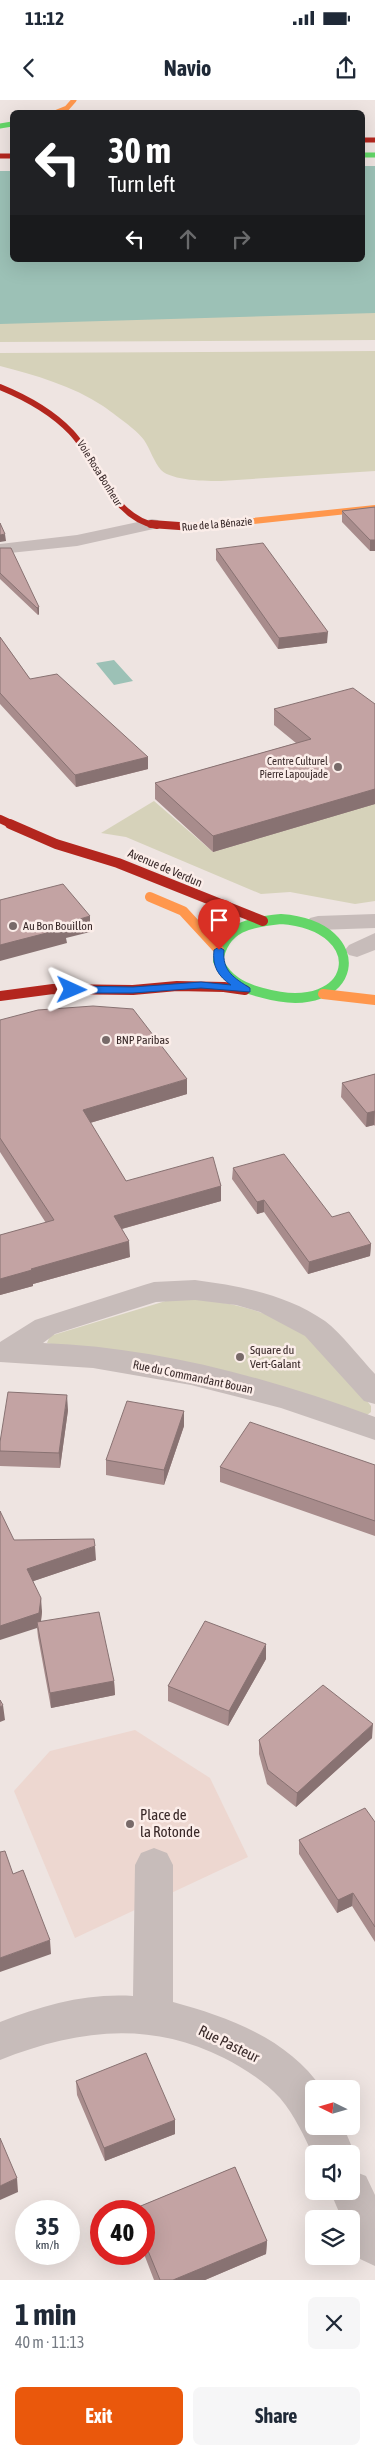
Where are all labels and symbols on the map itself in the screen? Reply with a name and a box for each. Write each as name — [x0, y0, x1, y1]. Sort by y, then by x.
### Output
street label: Voie Rosa Bonheur — [75, 438, 125, 509]
street label: Rue de la Bénazie — [181, 515, 253, 533]
place label: Centre Culturel Pierre Lapoujade — [259, 755, 328, 780]
marker: Centre Culturel Pierre Lapoujade — [332, 761, 344, 773]
street label: Avenue de Verdun — [126, 846, 204, 890]
pin — [198, 899, 240, 950]
place label: Au Bon Bouillon — [23, 919, 93, 933]
marker: Au Bon Bouillon — [7, 920, 19, 932]
position arrow — [45, 963, 97, 1015]
place label: BNP Paribas — [116, 1033, 169, 1047]
marker: BNP Paribas — [100, 1034, 112, 1046]
place label: Square du Vert-Galant — [250, 1343, 301, 1371]
marker: Square du Vert-Galant — [234, 1351, 246, 1363]
street label: Rue du Commandant Bouan — [132, 1357, 254, 1397]
place label: Place de la Rotonde — [140, 1806, 200, 1840]
marker: Place de la Rotonde — [124, 1818, 136, 1830]
street label: Rue Pasteur — [196, 2022, 263, 2066]
north arrow — [305, 2080, 360, 2135]
speed limit sign: 40 — [90, 2200, 155, 2265]

